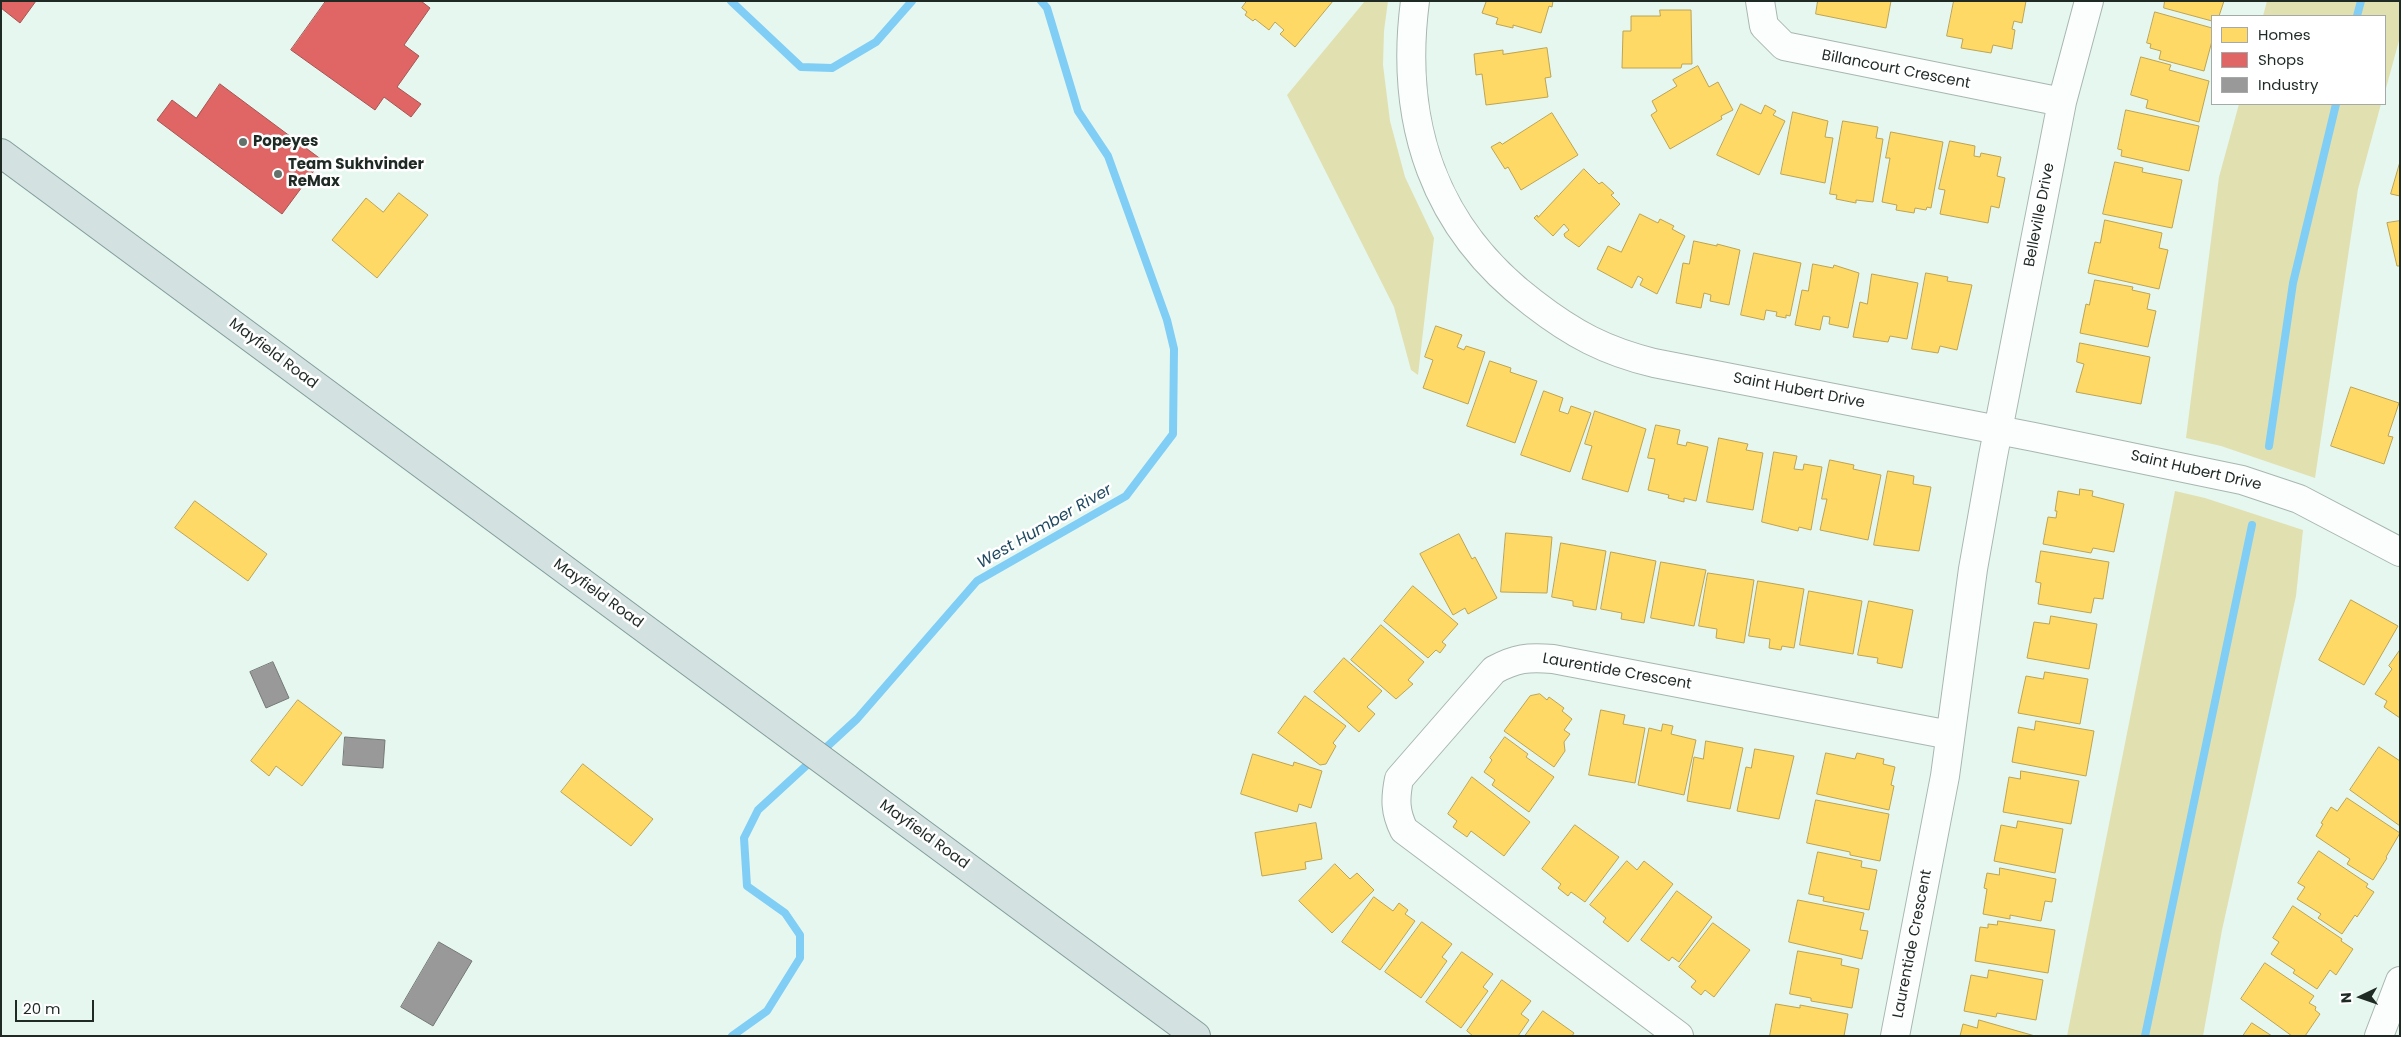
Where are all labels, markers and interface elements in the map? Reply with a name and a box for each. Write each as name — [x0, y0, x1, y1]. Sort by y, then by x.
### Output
legend — [2211, 15, 2386, 105]
text: Homes — [2258, 24, 2311, 45]
street label: Billancourt Crescent — [1820, 47, 1972, 93]
text: Shops — [2258, 49, 2304, 70]
text: Industry — [2258, 74, 2318, 95]
place label: Popeyes — [253, 133, 318, 151]
marker: Popeyes — [237, 136, 249, 148]
place label: Team Sukhvinder ReMax — [288, 156, 424, 191]
street label: Belleville Drive — [2021, 161, 2059, 269]
marker: Team Sukhvinder ReMax — [272, 168, 284, 180]
street label: Mayfield Road — [225, 315, 321, 393]
street label: Saint Hubert Drive — [1732, 369, 1866, 413]
street label: Saint Hubert Drive — [2129, 447, 2263, 495]
water label: West Humber River — [974, 481, 1116, 573]
street label: Mayfield Road — [550, 555, 646, 633]
street label: Laurentide Crescent — [1541, 650, 1693, 694]
street label: Mayfield Road — [876, 796, 972, 874]
street label: Laurentide Crescent — [1890, 868, 1936, 1020]
north arrow — [2336, 972, 2386, 1022]
scale bar — [18, 990, 96, 1022]
text: N — [2336, 992, 2356, 1004]
text: 20 m — [23, 998, 61, 1019]

